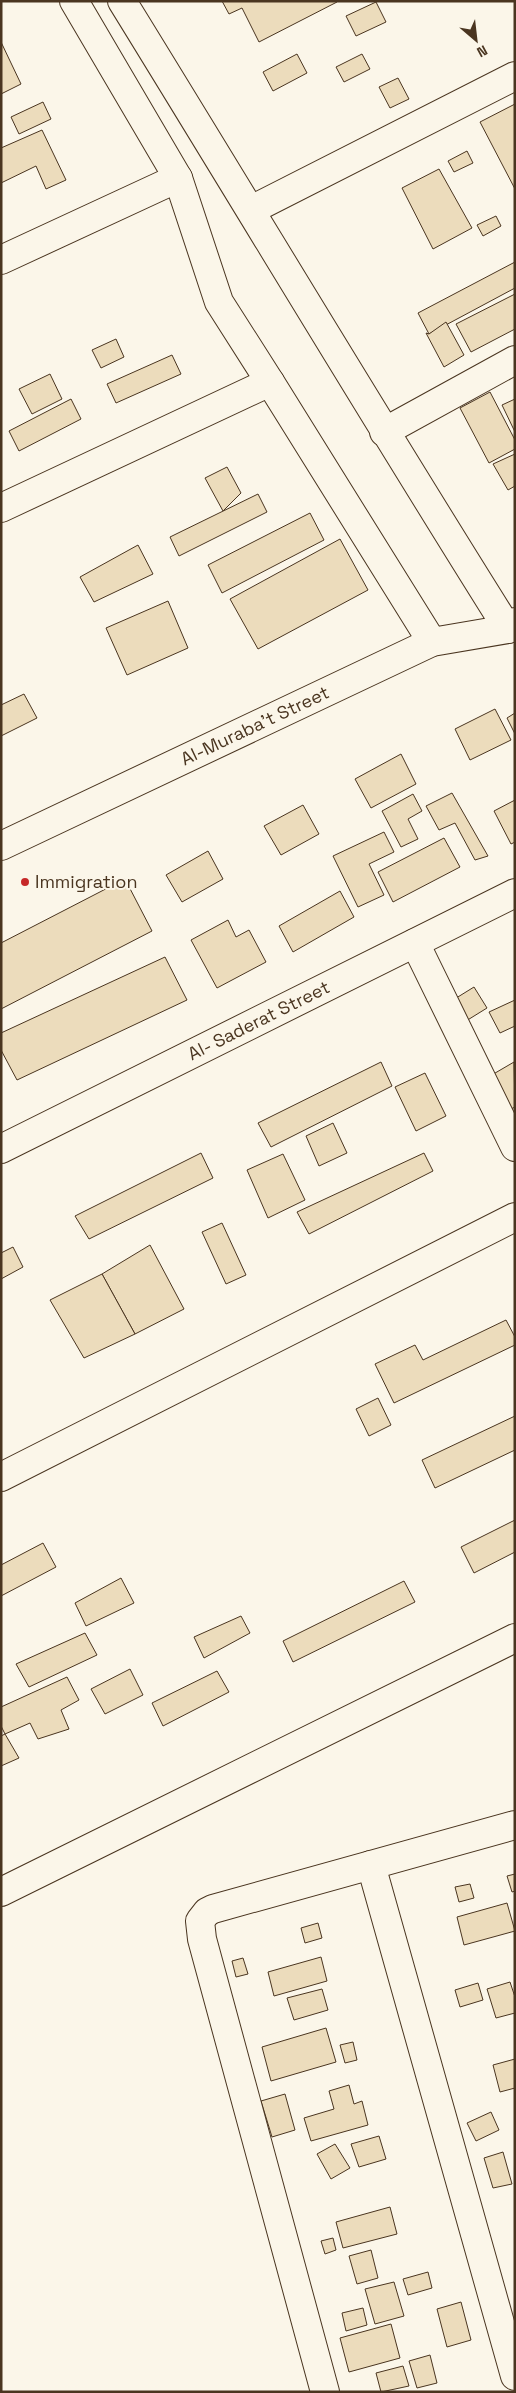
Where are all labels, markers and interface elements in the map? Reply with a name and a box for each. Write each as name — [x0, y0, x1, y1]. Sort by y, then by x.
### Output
north arrow — [451, 15, 501, 65]
text: N — [474, 41, 490, 62]
street label: Al-Muraba't Street — [177, 680, 333, 770]
place label: Immigration — [35, 870, 137, 893]
marker: Immigration — [19, 876, 31, 888]
street label: Al- Saderat Street — [184, 975, 333, 1065]

